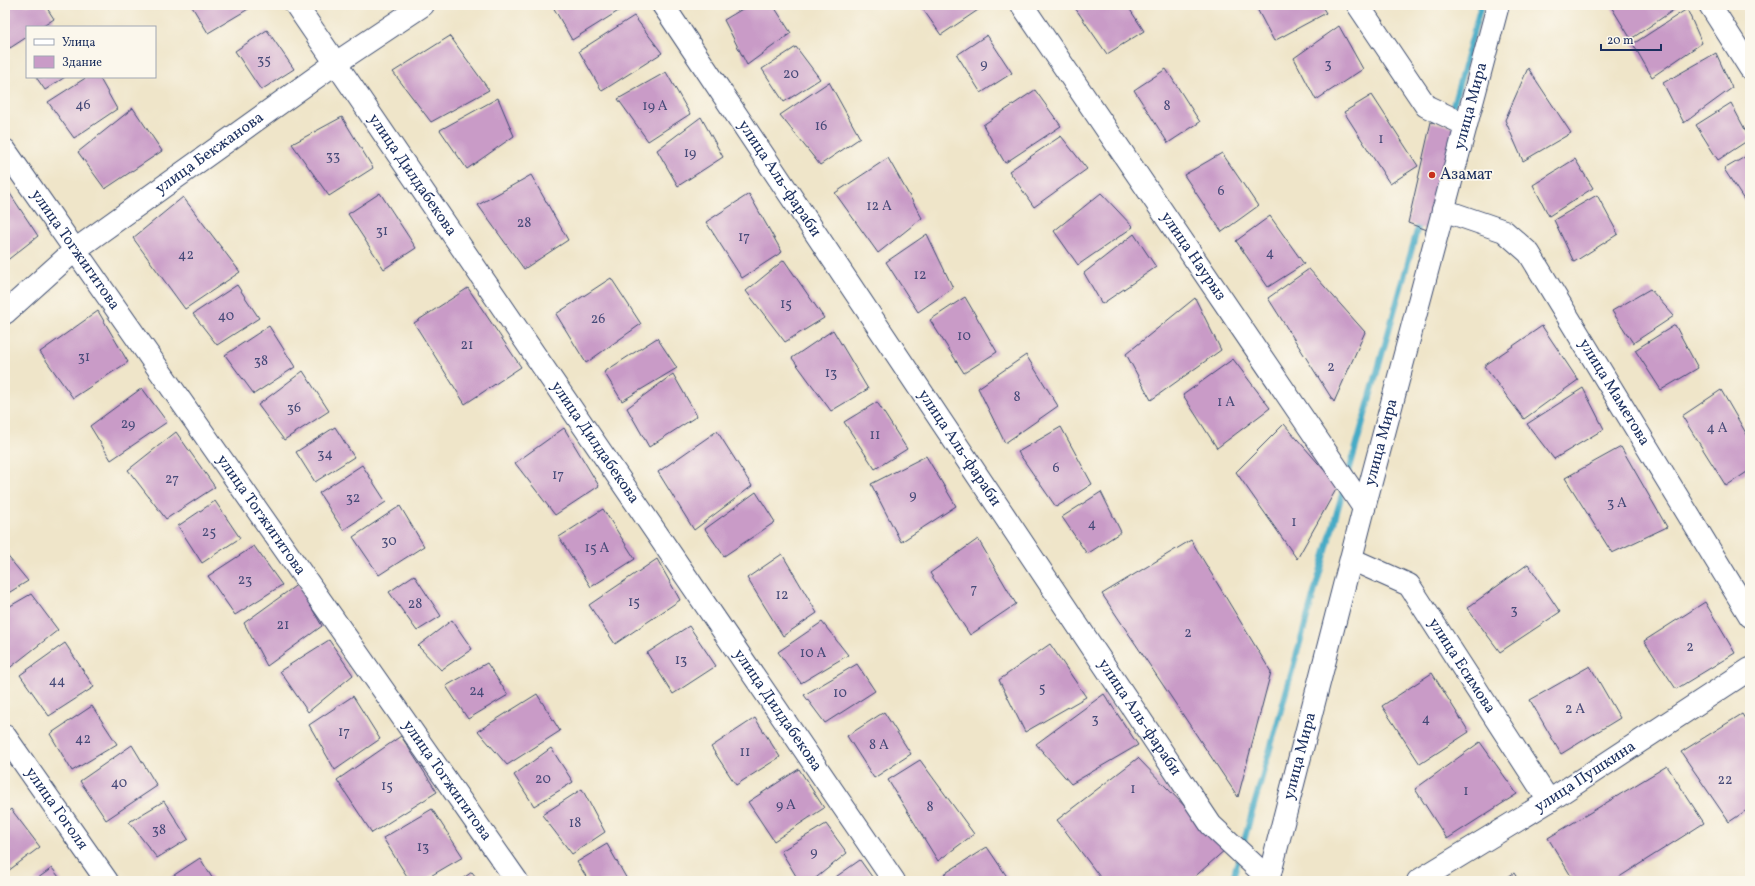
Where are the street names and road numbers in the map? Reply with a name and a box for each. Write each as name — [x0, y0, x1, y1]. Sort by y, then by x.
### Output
street label: улица Мира — [1449, 60, 1493, 152]
street label: улица Бекжанова — [151, 107, 269, 200]
street label: улица Дилдабекова — [362, 110, 462, 241]
street label: улица Аль-фараби — [732, 116, 826, 242]
street label: улица Тогжигитова — [25, 185, 125, 315]
street label: улица Наурыз — [1155, 208, 1231, 305]
street label: улица Маметова — [1573, 335, 1655, 450]
street label: улица Дилдабекова — [545, 377, 644, 508]
street label: улица Аль-фараби — [912, 385, 1006, 511]
street label: улица Мира — [1359, 396, 1404, 489]
street label: улица Тогжигитова — [211, 450, 311, 580]
street label: улица Есимова — [1422, 614, 1501, 718]
street label: улица Дилдабекова — [728, 645, 827, 776]
street label: улица Аль-фараби — [1092, 655, 1186, 781]
street label: улица Мира — [1278, 710, 1322, 802]
street label: улица Тогжигитова — [397, 716, 497, 846]
street label: улица Пушкина — [1530, 736, 1640, 818]
street label: улица Гоголя — [19, 763, 93, 855]

